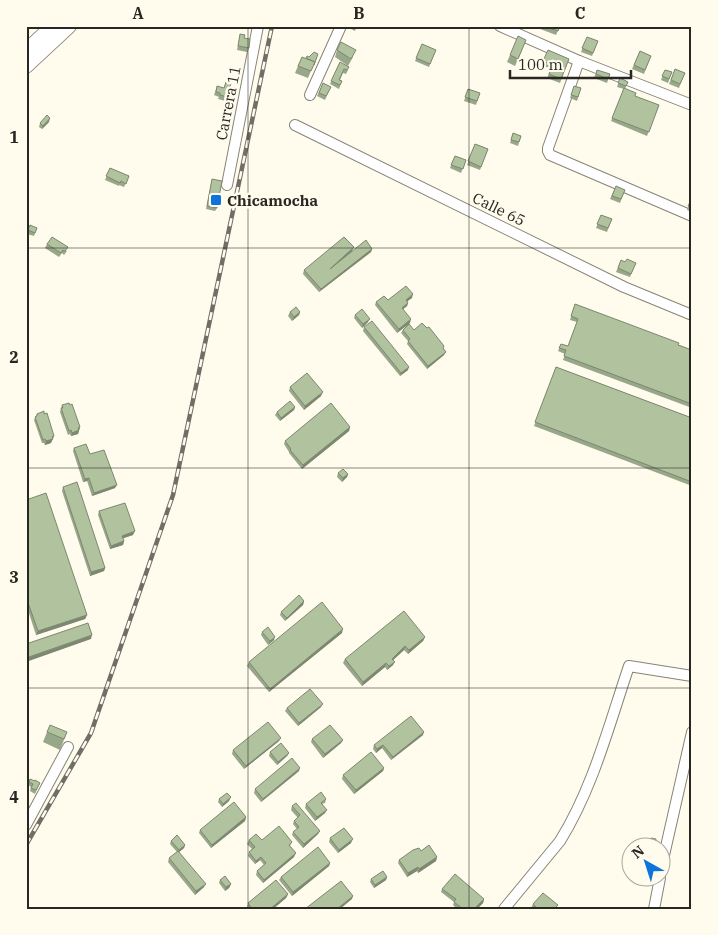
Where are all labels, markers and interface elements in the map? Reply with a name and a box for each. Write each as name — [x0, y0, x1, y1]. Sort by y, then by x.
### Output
text: A — [132, 3, 144, 23]
text: B — [353, 3, 365, 23]
text: C — [575, 3, 585, 23]
scale bar — [510, 48, 632, 80]
text: 100 m — [518, 55, 563, 74]
street label: Carrera 11 — [211, 64, 245, 142]
text: 1 — [9, 127, 19, 147]
street label: Calle 65 — [470, 188, 528, 230]
place label: Chicamocha — [227, 191, 319, 210]
marker: Chicamocha — [209, 193, 223, 207]
text: 2 — [9, 347, 19, 367]
text: 3 — [9, 567, 19, 587]
text: 4 — [9, 787, 19, 807]
north arrow — [620, 838, 670, 888]
text: N — [628, 841, 648, 862]

